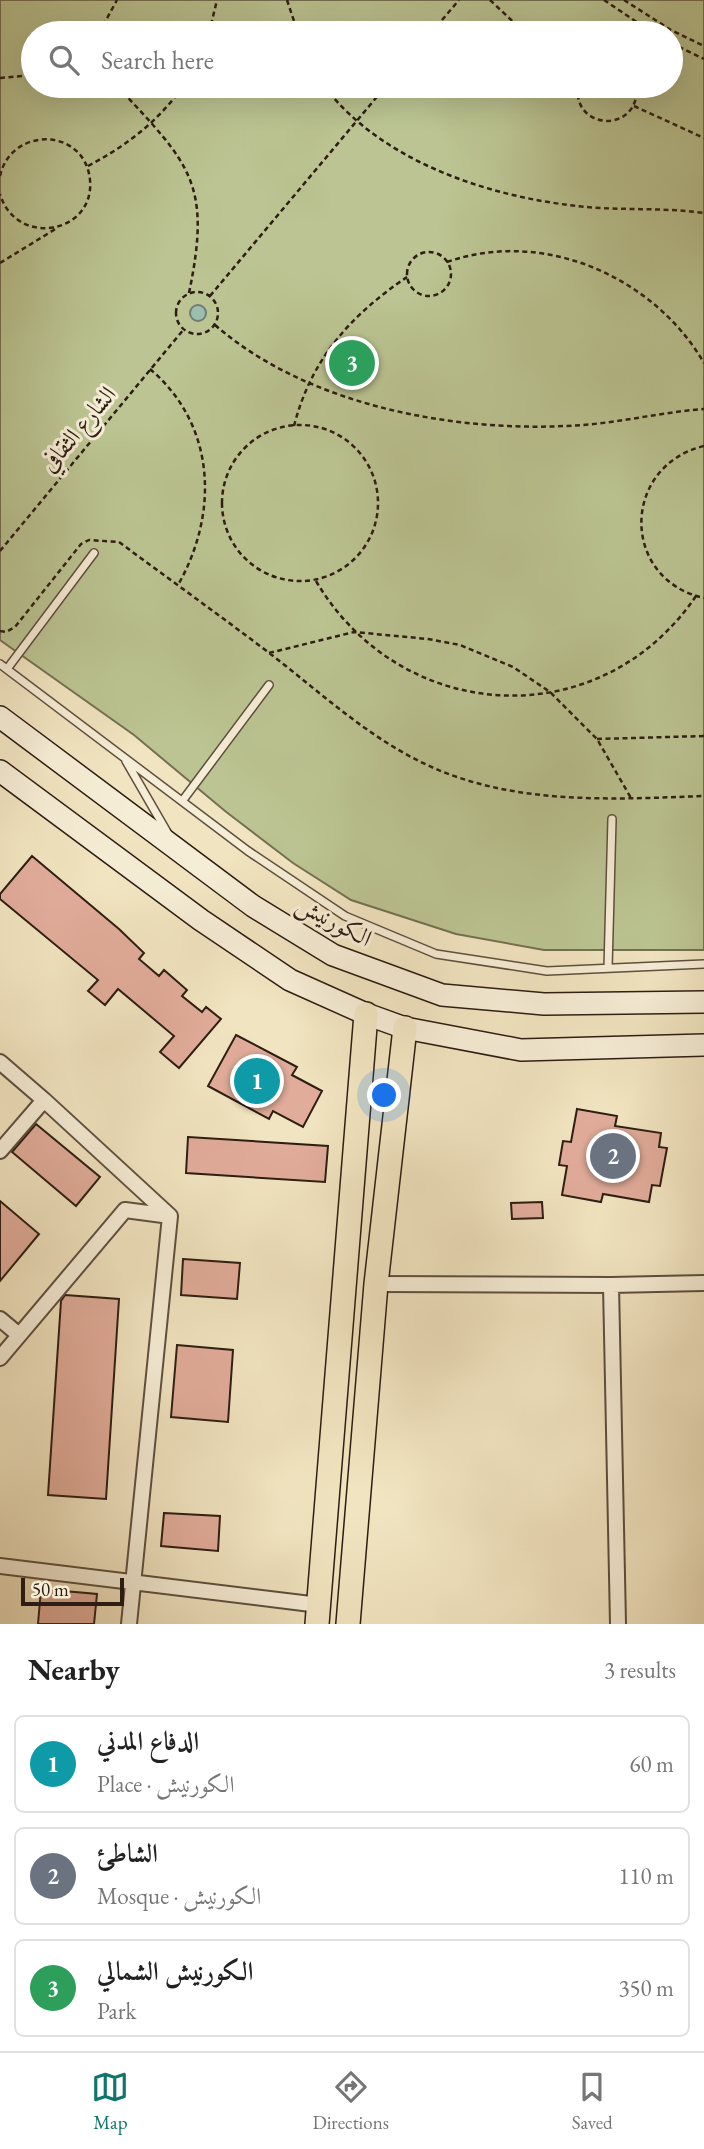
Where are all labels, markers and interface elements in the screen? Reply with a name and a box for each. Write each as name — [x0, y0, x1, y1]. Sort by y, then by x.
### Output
search box — [21, 21, 683, 98]
icon: search — [45, 41, 83, 79]
text: Search here — [101, 43, 214, 77]
pin: 3 — [329, 337, 375, 389]
street label: الشارع الثقافي — [33, 379, 126, 481]
street label: الكورنيش — [290, 888, 378, 954]
pin: 1 — [234, 1055, 280, 1107]
your location — [367, 1078, 401, 1112]
pin: 2 — [590, 1130, 636, 1182]
scale bar — [21, 1575, 124, 1607]
text: 50 m — [32, 1577, 69, 1602]
text: Nearby — [28, 1650, 120, 1689]
text: 3 results — [604, 1655, 676, 1685]
text: الدفاع المدني — [97, 1724, 199, 1758]
text: 1 — [47, 1749, 59, 1779]
text: 60 m — [629, 1749, 674, 1779]
text: Place · الكورنيش — [97, 1769, 234, 1799]
text: الشاطئ — [97, 1836, 158, 1870]
text: 2 — [47, 1861, 59, 1891]
text: 110 m — [618, 1861, 674, 1891]
text: Mosque · الكورنيش — [97, 1881, 261, 1911]
text: الكورنيش الشمالي — [97, 1954, 253, 1988]
text: 3 — [47, 1973, 59, 2003]
text: 350 m — [618, 1973, 674, 2003]
text: Park — [97, 1996, 136, 2026]
tab: Map — [91, 2068, 129, 2135]
tab: Directions — [312, 2068, 389, 2135]
tab: Saved — [572, 2068, 613, 2135]

